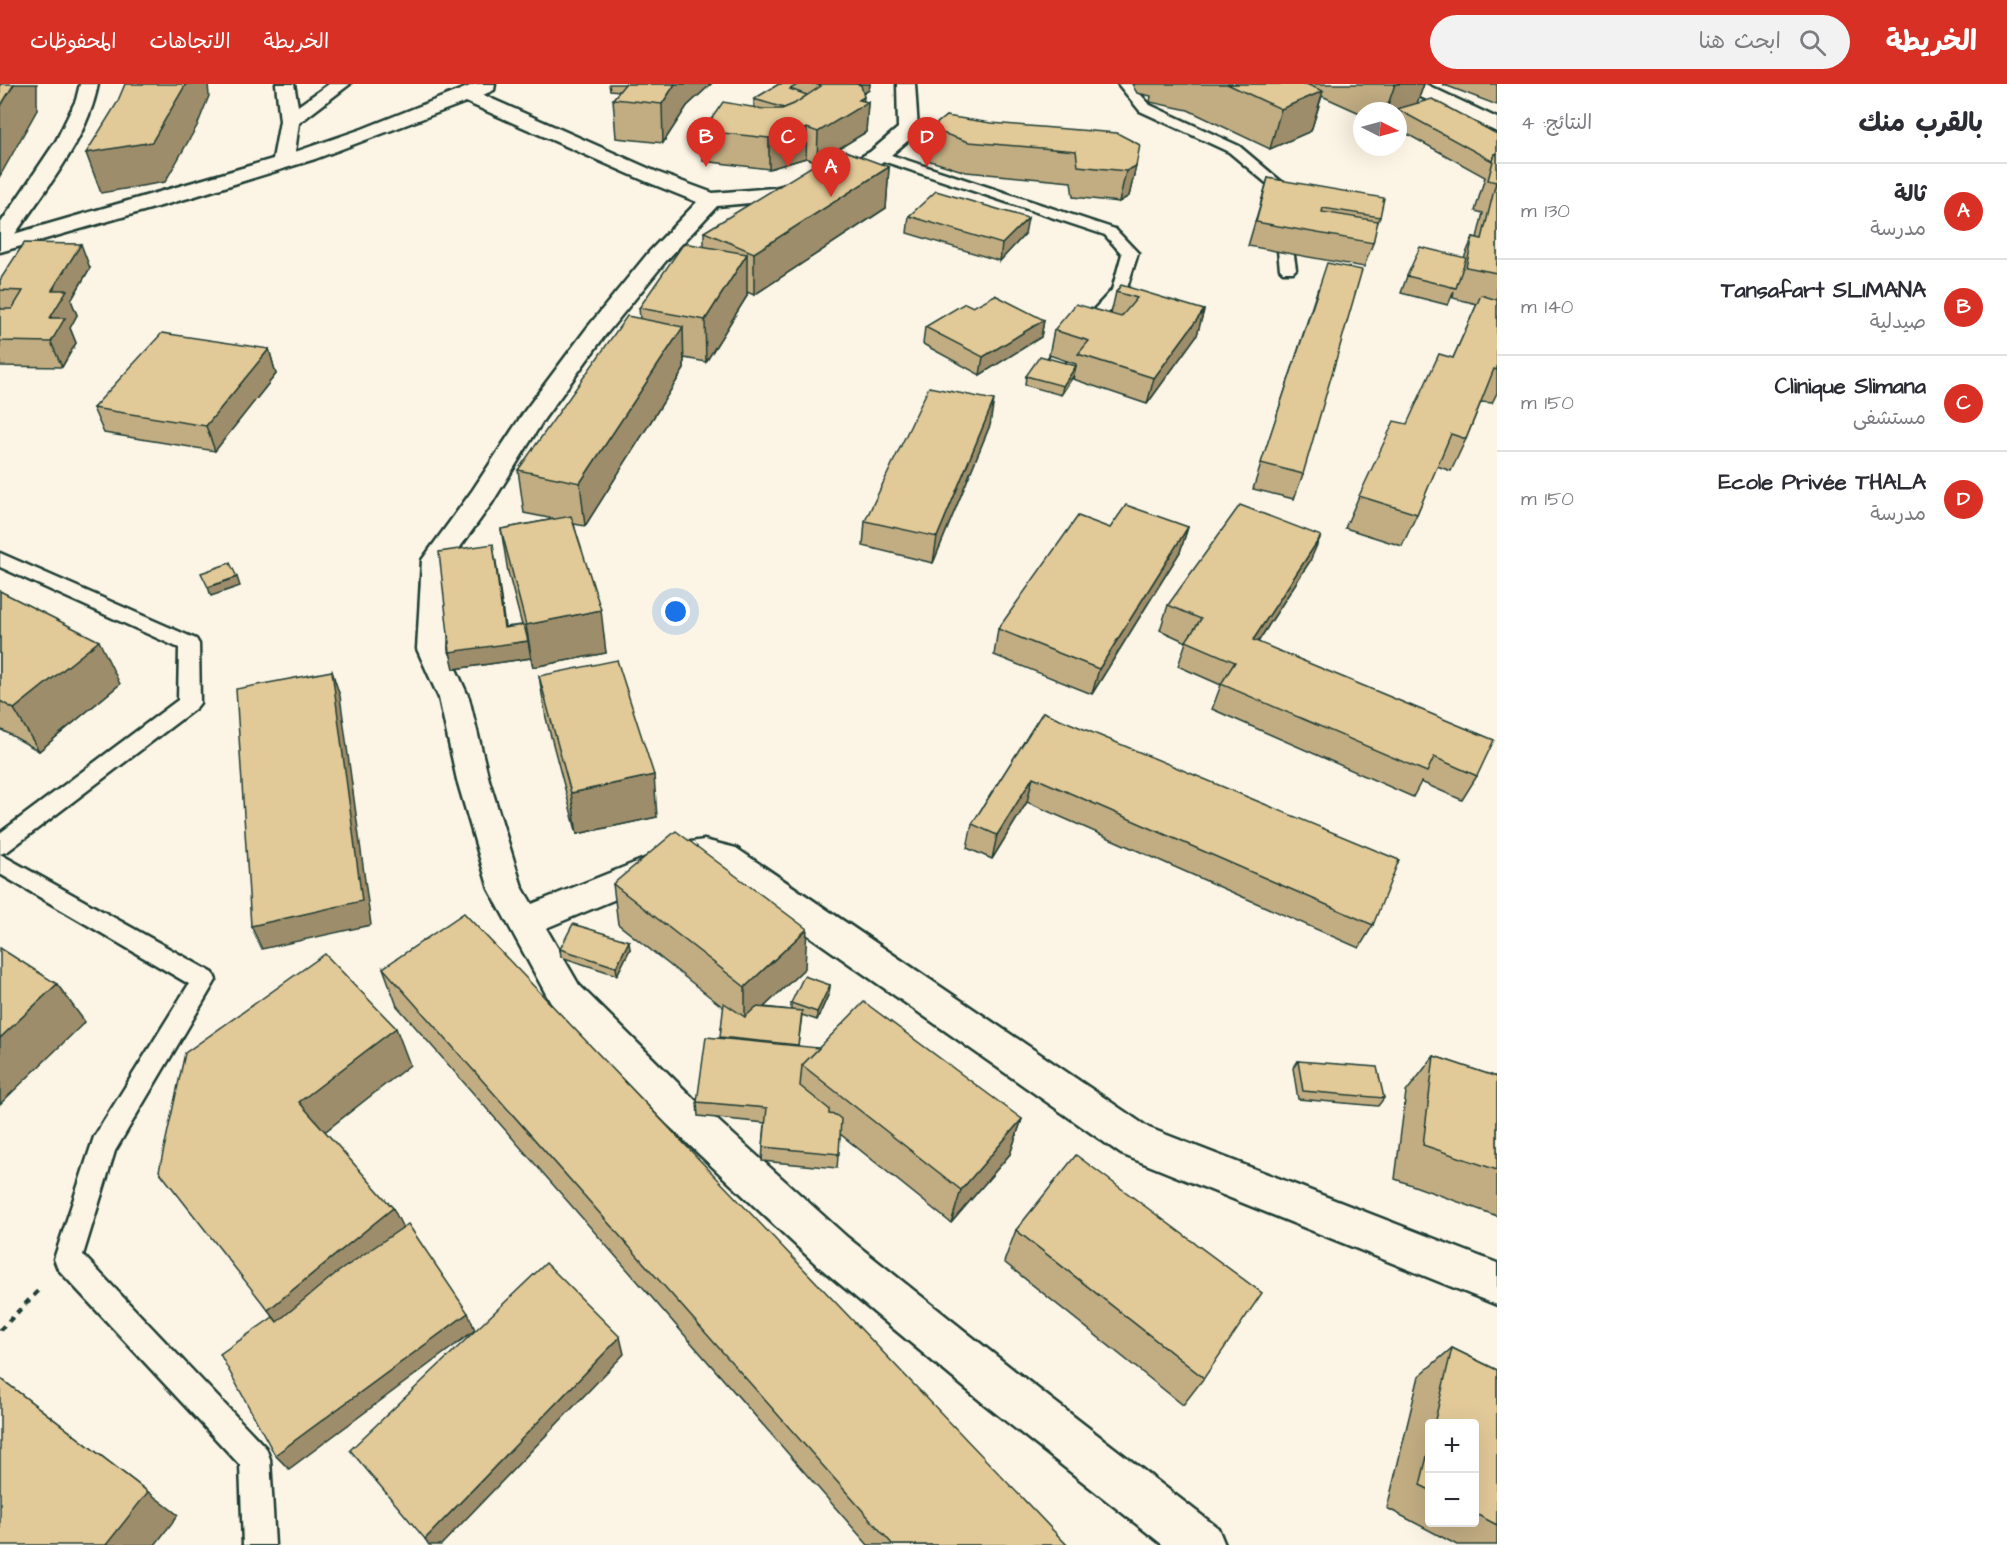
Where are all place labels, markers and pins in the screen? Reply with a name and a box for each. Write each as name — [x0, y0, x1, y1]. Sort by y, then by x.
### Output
pin: B — [686, 118, 726, 167]
pin: C — [768, 118, 808, 167]
pin: D — [908, 118, 946, 167]
pin: A — [812, 147, 850, 197]

